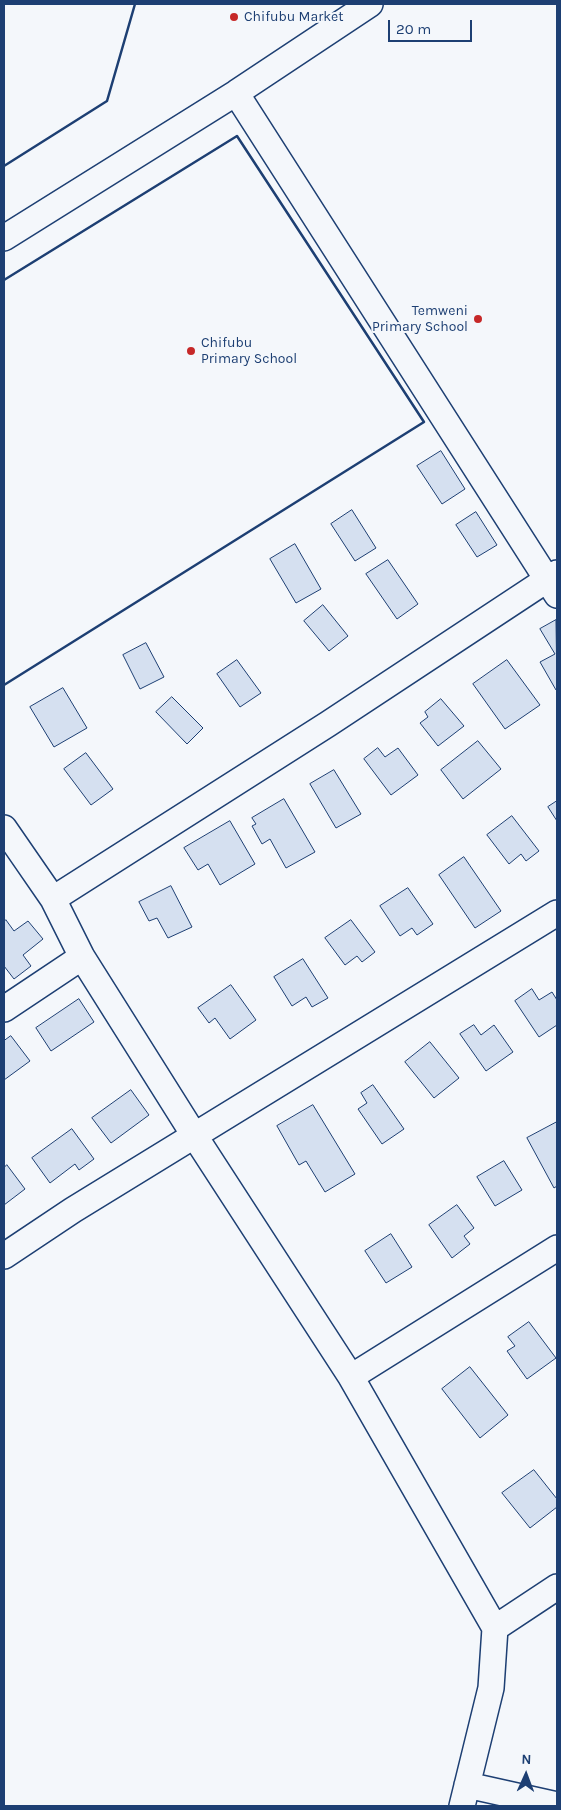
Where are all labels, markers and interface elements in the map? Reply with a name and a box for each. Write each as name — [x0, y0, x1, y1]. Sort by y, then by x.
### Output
place label: Chifubu Market — [244, 9, 344, 25]
scale bar — [391, 10, 475, 42]
marker: Chifubu Market — [228, 11, 240, 23]
text: 20 m — [396, 20, 431, 38]
place label: Temweni Primary School — [372, 303, 468, 336]
marker: Temweni Primary School — [472, 313, 484, 325]
place label: Chifubu Primary School — [201, 335, 297, 368]
marker: Chifubu Primary School — [185, 345, 197, 357]
north arrow — [501, 1750, 551, 1800]
text: N — [521, 1751, 532, 1768]

